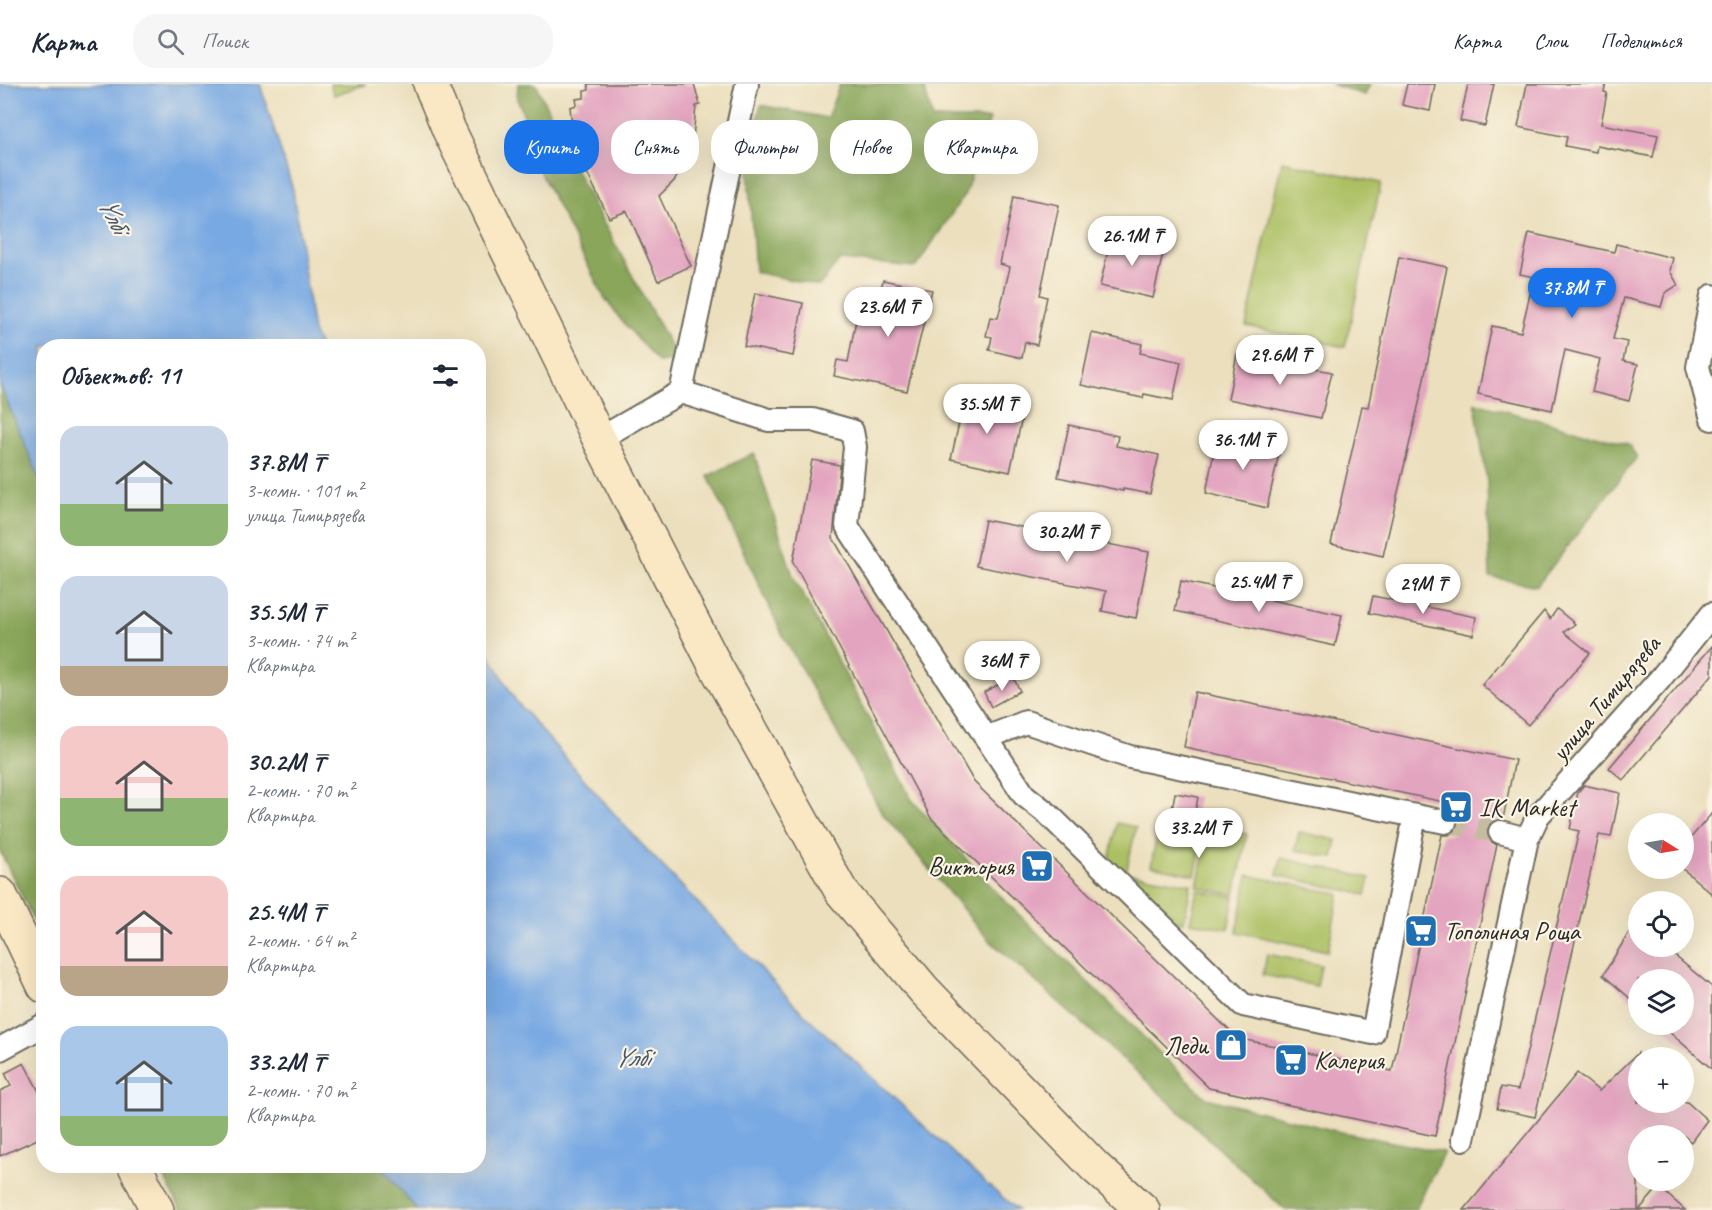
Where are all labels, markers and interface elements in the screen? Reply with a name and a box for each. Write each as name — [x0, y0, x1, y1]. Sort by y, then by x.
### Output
search box — [133, 14, 553, 68]
text: Карта — [30, 24, 97, 59]
icon: search — [154, 25, 187, 58]
text: Поиск — [202, 27, 248, 55]
text: Карта — [1453, 28, 1501, 54]
text: Слои — [1534, 28, 1568, 54]
text: Поделиться — [1601, 28, 1682, 54]
chip: Купить — [504, 120, 599, 174]
chip: Снять — [611, 120, 699, 174]
chip: Фильтры — [711, 120, 818, 174]
chip: Новое — [830, 120, 912, 174]
chip: Квартира — [924, 120, 1038, 174]
water label: Үлбі — [91, 191, 140, 245]
pin: 26.1M ₸ — [1077, 216, 1187, 267]
text: 26.1M ₸ — [1102, 223, 1162, 248]
pin: 37.8M ₸ — [1517, 268, 1627, 319]
text: 37.8M ₸ — [1542, 275, 1602, 300]
pin: 23.6M ₸ — [833, 287, 943, 338]
text: 23.6M ₸ — [858, 294, 918, 319]
pin: 29.6M ₸ — [1225, 335, 1335, 386]
text: 29.6M ₸ — [1250, 342, 1310, 367]
text: Объектов: 11 — [60, 359, 180, 392]
icon: filters — [429, 359, 462, 392]
pin: 35.5M ₸ — [932, 384, 1042, 435]
text: 35.5M ₸ — [957, 391, 1017, 416]
pin: 36.1M ₸ — [1188, 420, 1298, 471]
text: 36.1M ₸ — [1213, 427, 1273, 452]
text: 37.8M ₸ — [246, 445, 324, 478]
icon: home — [108, 450, 180, 522]
text: 3-комн. · 101 m² — [246, 478, 363, 503]
text: улица Тимирязева — [246, 503, 364, 528]
pin: 30.2M ₸ — [1012, 512, 1122, 563]
text: 30.2M ₸ — [1037, 519, 1097, 544]
pin: 25.4M ₸ — [1204, 562, 1314, 613]
pin: 29M ₸ — [1381, 564, 1465, 615]
text: 25.4M ₸ — [1229, 569, 1289, 594]
text: 29M ₸ — [1400, 571, 1446, 596]
text: 35.5M ₸ — [246, 595, 323, 628]
icon: home — [108, 600, 180, 672]
text: 3-комн. · 74 m² — [246, 628, 354, 653]
street label: улица Тимирязева — [1542, 628, 1668, 769]
pin: 36M ₸ — [960, 641, 1044, 692]
text: 36M ₸ — [978, 648, 1026, 673]
text: Квартира — [246, 653, 314, 678]
text: 30.2M ₸ — [246, 745, 324, 778]
icon: home — [108, 750, 180, 822]
text: 2-комн. · 70 m² — [246, 778, 354, 803]
supermarket icon: IK Market — [1438, 789, 1474, 825]
place label: IK Market — [1479, 791, 1578, 824]
text: Квартира — [246, 803, 314, 828]
pin: 33.2M ₸ — [1144, 808, 1254, 859]
north arrow — [1628, 813, 1694, 879]
map controls — [1628, 813, 1694, 1191]
text: 33.2M ₸ — [1169, 815, 1229, 840]
supermarket icon: Виктория — [1019, 848, 1055, 884]
place label: Виктория — [928, 850, 1016, 883]
button: locate — [1628, 891, 1694, 957]
text: 25.4M ₸ — [246, 895, 324, 928]
icon: home — [108, 900, 180, 972]
supermarket icon: Тополиная Роща — [1403, 913, 1439, 949]
place label: Тополиная Роща — [1444, 915, 1581, 948]
text: 2-комн. · 64 m² — [246, 928, 354, 953]
text: Квартира — [246, 953, 314, 978]
button: layers — [1628, 969, 1694, 1035]
shop icon: Леди — [1213, 1027, 1249, 1063]
place label: Леди — [1164, 1029, 1209, 1062]
water label: Үлбі — [614, 1040, 657, 1074]
supermarket icon: Калерия — [1273, 1042, 1309, 1078]
place label: Калерия — [1314, 1044, 1386, 1077]
text: 33.2M ₸ — [246, 1045, 324, 1078]
button: + — [1628, 1047, 1694, 1113]
icon: home — [108, 1050, 180, 1122]
text: 2-комн. · 70 m² — [246, 1078, 354, 1103]
text: Квартира — [246, 1103, 314, 1128]
button: − — [1628, 1125, 1694, 1191]

